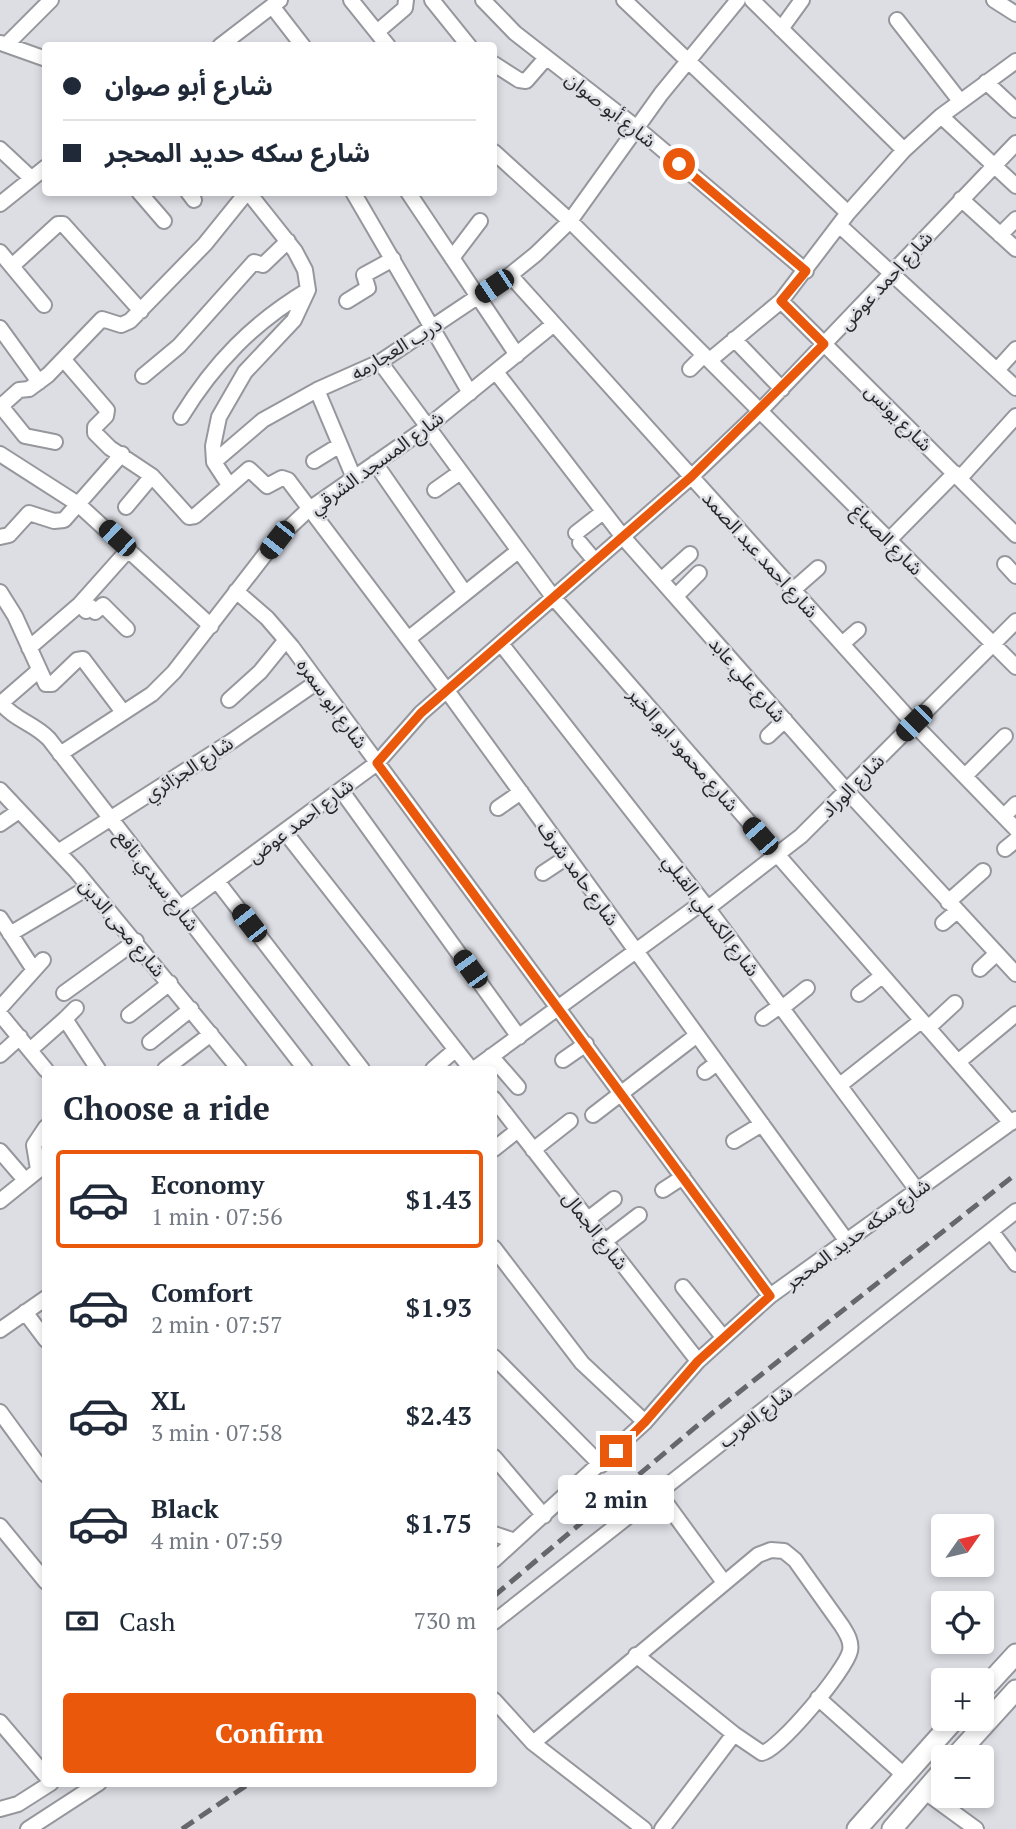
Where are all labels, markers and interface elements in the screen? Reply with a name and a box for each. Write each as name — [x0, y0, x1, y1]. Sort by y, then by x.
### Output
street label: شارع أبو صوان — [559, 66, 661, 154]
text: شارع أبو صوان — [105, 68, 273, 102]
text: شارع سكه حديد المحجر — [105, 135, 370, 169]
route start — [663, 148, 695, 180]
street label: شارع احمد عوض — [833, 225, 939, 336]
car — [471, 266, 518, 306]
street label: درب العجارمه — [346, 311, 446, 385]
street label: شارع يونس — [859, 378, 938, 457]
street label: شارع المسجد الشرقي — [304, 405, 450, 522]
street label: شارع احمد عبد الصمد — [696, 485, 825, 624]
street label: شارع الصباغ — [846, 498, 929, 581]
car — [95, 516, 140, 560]
car — [256, 517, 299, 563]
street label: شارع علي عابد — [701, 631, 792, 729]
street label: شارع ابو سمره — [290, 653, 374, 754]
street label: شارع محمود ابو الخير — [621, 681, 745, 818]
car — [892, 701, 937, 745]
street label: شارع الجزائري — [138, 730, 239, 809]
street label: شارع الوراد — [815, 748, 891, 824]
street label: شارع احمد عوض — [242, 772, 359, 870]
car — [739, 813, 782, 859]
street label: شارع حامد شرف — [531, 816, 625, 932]
street label: شارع سيدي نافع — [108, 824, 205, 938]
street label: شارع الكسلي القبلي — [655, 849, 766, 983]
street label: شارع محى الدين — [73, 872, 172, 983]
car — [228, 900, 271, 946]
car — [450, 946, 491, 992]
text: Choose a ride — [63, 1087, 270, 1129]
text: Economy — [151, 1167, 264, 1201]
icon: car — [67, 1168, 130, 1231]
street label: شارع سكه حديد المحجر — [778, 1172, 936, 1296]
text: $1.43 — [406, 1182, 472, 1216]
street label: شارع الجمال — [556, 1186, 634, 1276]
text: 1 min · 07:56 — [151, 1201, 283, 1232]
text: Comfort — [151, 1275, 253, 1309]
icon: car — [67, 1276, 130, 1339]
text: $1.93 — [406, 1290, 472, 1324]
text: 2 min · 07:57 — [151, 1309, 283, 1340]
street label: شارع العرب — [713, 1379, 798, 1454]
text: XL — [151, 1383, 185, 1417]
icon: car — [67, 1384, 130, 1447]
text: $2.43 — [406, 1398, 472, 1432]
text: 3 min · 07:58 — [151, 1417, 283, 1448]
route end — [600, 1435, 632, 1467]
callout: 2 min — [558, 1476, 674, 1524]
text: 2 min — [585, 1484, 647, 1515]
text: Black — [151, 1491, 219, 1525]
icon: car — [67, 1492, 130, 1555]
text: $1.75 — [406, 1506, 472, 1540]
north arrow — [931, 1514, 994, 1577]
map controls — [931, 1514, 994, 1808]
text: 4 min · 07:59 — [151, 1525, 283, 1556]
button: locate — [931, 1591, 994, 1654]
icon: cash — [63, 1602, 101, 1640]
text: Cash — [119, 1604, 175, 1638]
text: 730 m — [414, 1605, 476, 1636]
button: + — [931, 1668, 994, 1731]
button: Confirm — [63, 1693, 476, 1773]
button: − — [931, 1745, 994, 1808]

